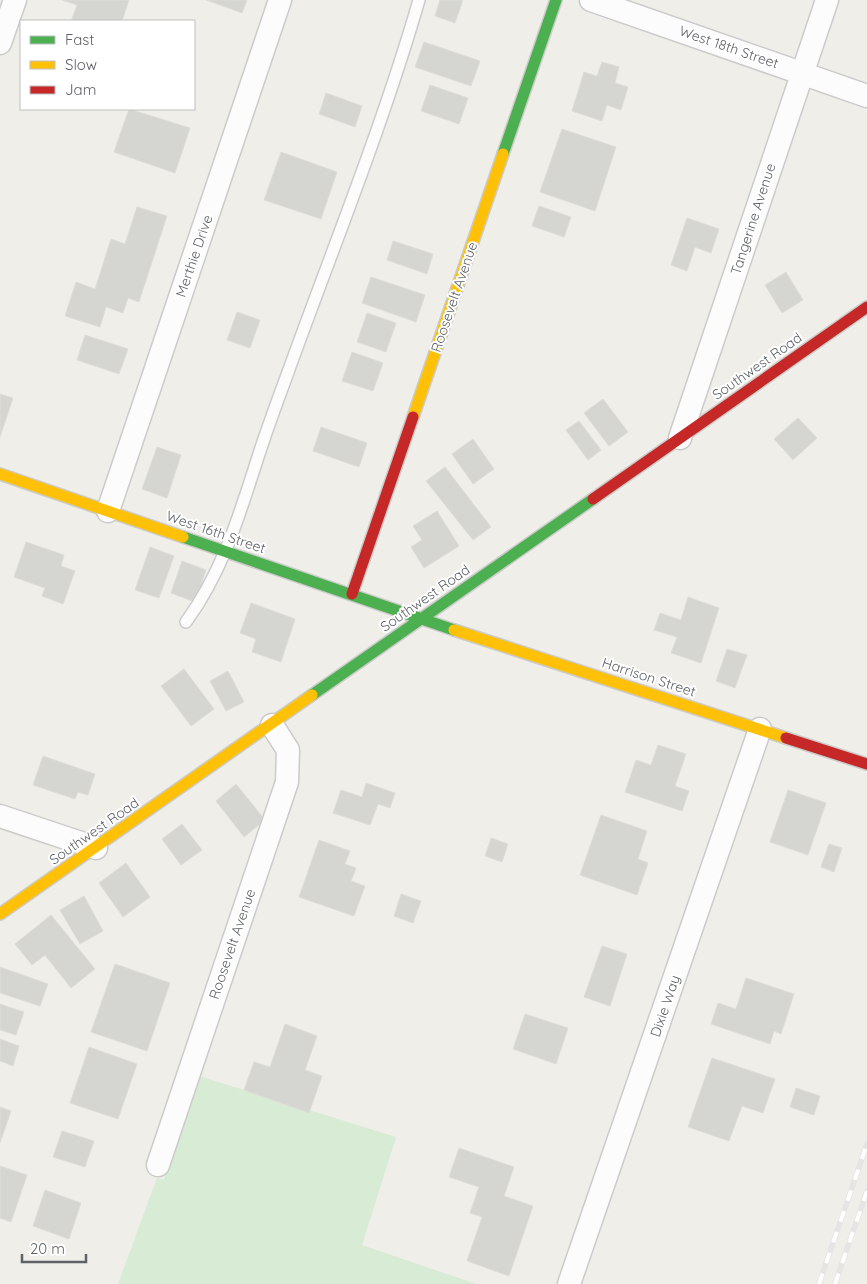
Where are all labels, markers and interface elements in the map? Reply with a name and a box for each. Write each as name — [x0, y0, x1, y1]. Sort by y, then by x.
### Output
legend — [20, 20, 195, 110]
street label: West 18th Street — [677, 22, 781, 73]
text: Fast — [65, 30, 94, 49]
text: Slow — [65, 55, 97, 74]
text: Jam — [65, 80, 96, 99]
street label: Tangerine Avenue — [727, 161, 780, 277]
street label: Merthie Drive — [171, 212, 217, 300]
street label: Roosevelt Avenue — [427, 239, 481, 355]
street label: Southwest Road — [709, 328, 805, 404]
street label: West 16th Street — [164, 507, 268, 557]
street label: Southwest Road — [377, 560, 473, 636]
street label: Harrison Street — [600, 653, 698, 701]
street label: Southwest Road — [46, 793, 142, 869]
street label: Roosevelt Avenue — [205, 886, 259, 1002]
street label: Dixie Way — [646, 973, 684, 1039]
scale bar — [22, 1232, 86, 1264]
text: 20 m — [30, 1239, 65, 1258]

